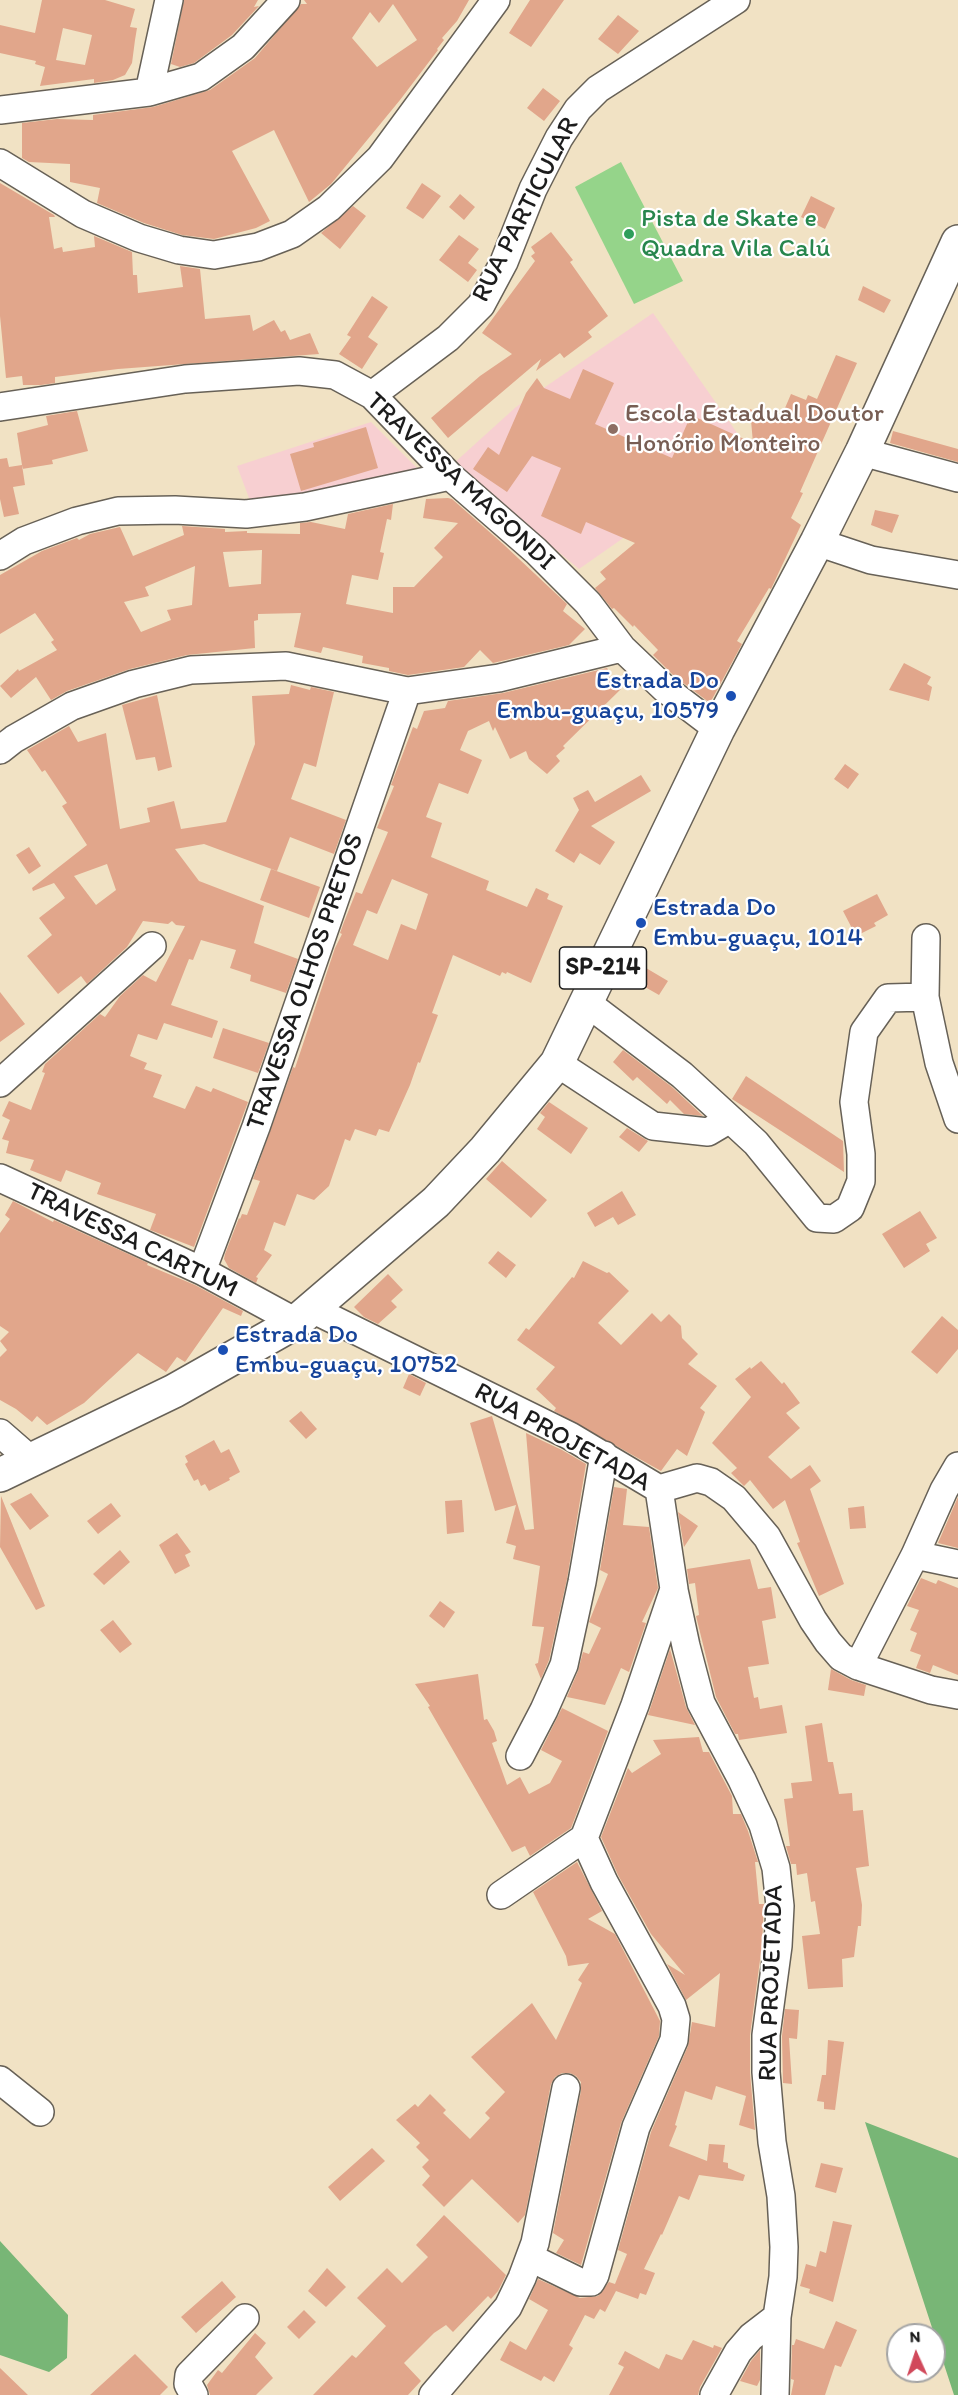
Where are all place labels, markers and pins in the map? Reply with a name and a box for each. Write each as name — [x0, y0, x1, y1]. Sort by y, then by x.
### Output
place label: Pista de Skate e Quadra Vila Calú — [641, 203, 830, 264]
marker: Pista de Skate e Quadra Vila Calú — [622, 227, 636, 241]
place label: Escola Estadual Doutor Honório Monteiro — [625, 398, 884, 460]
marker: Escola Estadual Doutor Honório Monteiro — [606, 422, 620, 436]
place label: Estrada Do Embu-guaçu, 10579 — [497, 665, 719, 726]
marker: Estrada Do Embu-guaçu, 10579 — [724, 689, 738, 703]
place label: Estrada Do Embu-guaçu, 1014 — [653, 892, 863, 954]
marker: Estrada Do Embu-guaçu, 1014 — [634, 916, 648, 930]
place label: Estrada Do Embu-guaçu, 10752 — [235, 1319, 457, 1380]
marker: Estrada Do Embu-guaçu, 10752 — [216, 1343, 230, 1357]

